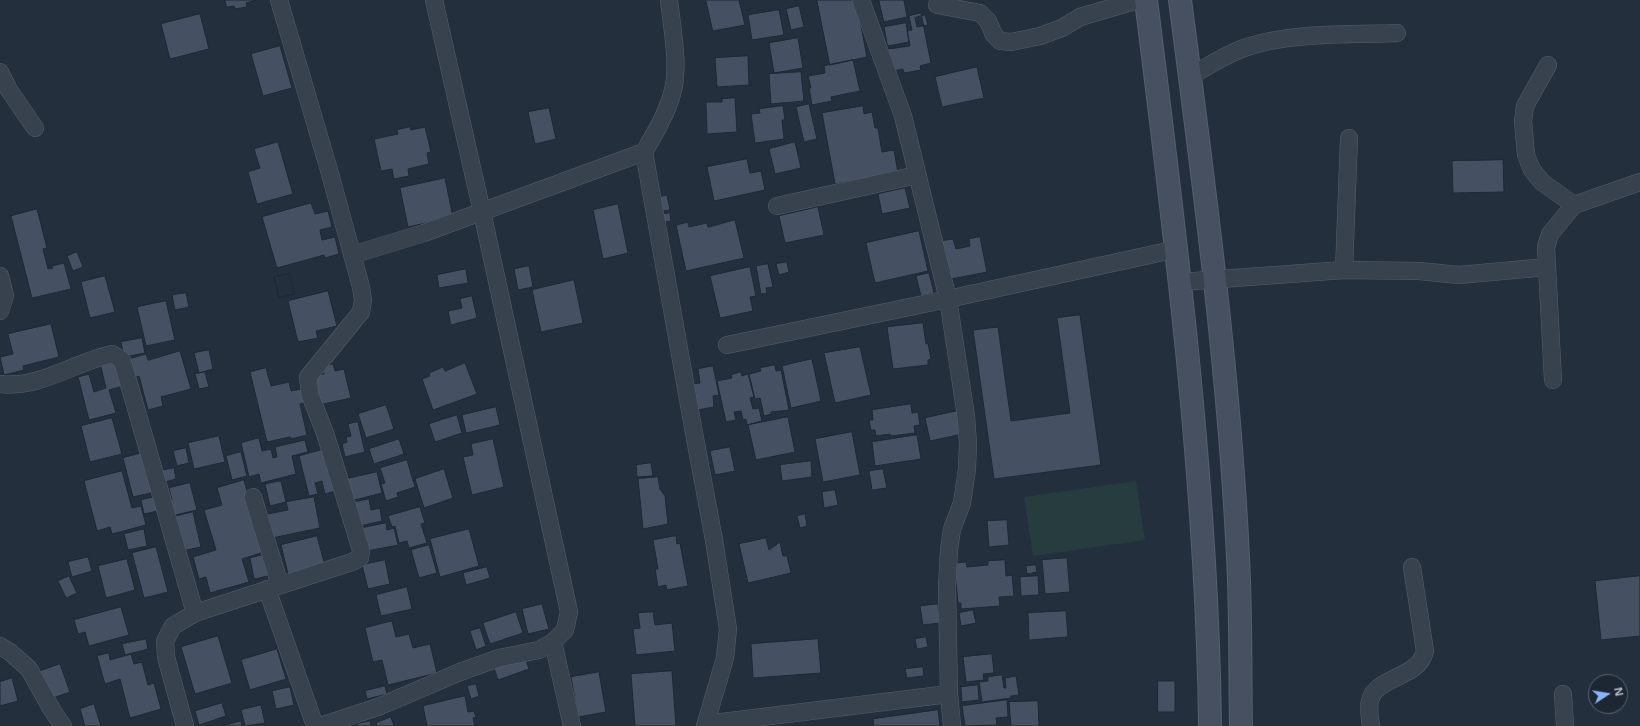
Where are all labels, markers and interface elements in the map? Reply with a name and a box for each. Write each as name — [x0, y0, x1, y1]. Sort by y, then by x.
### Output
north arrow — [1588, 674, 1628, 714]
text: N — [1611, 686, 1628, 698]

